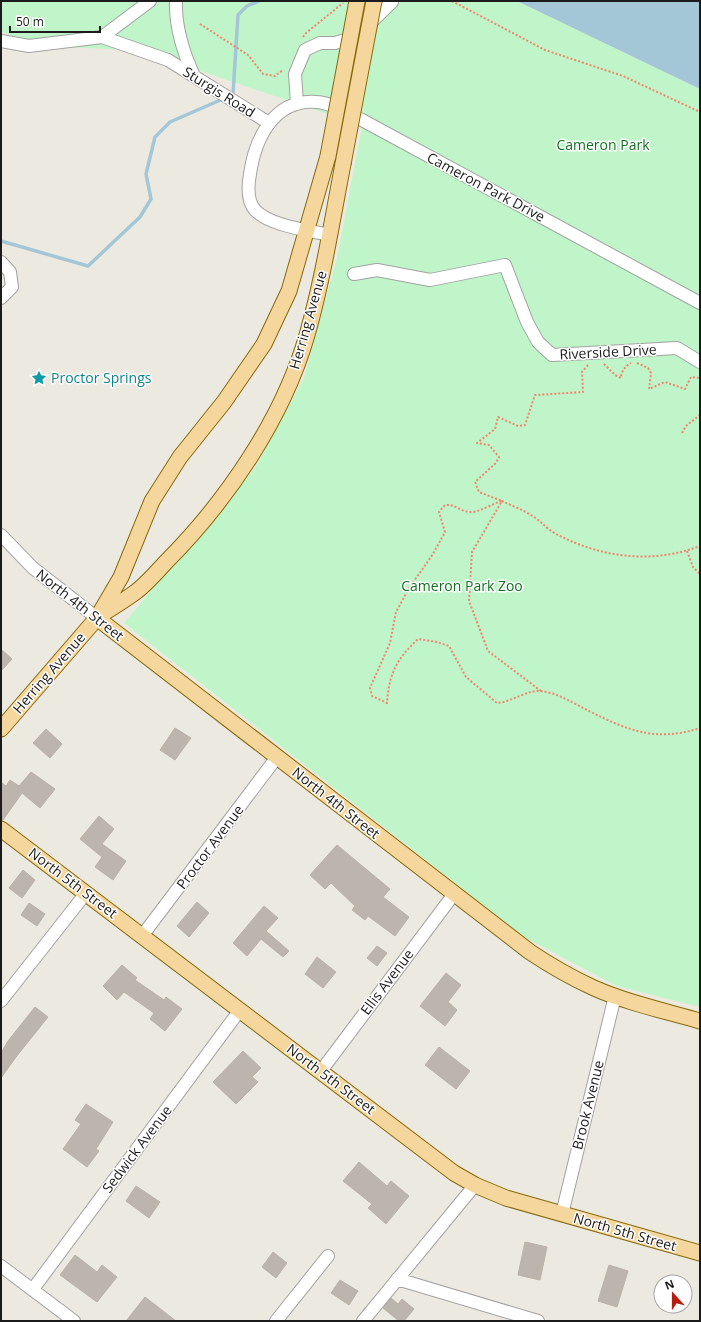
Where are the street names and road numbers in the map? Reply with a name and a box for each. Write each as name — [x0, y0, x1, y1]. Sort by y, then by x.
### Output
street label: Sturgis Road — [180, 62, 259, 121]
street label: Cameron Park Drive — [424, 147, 549, 226]
street label: Herring Avenue — [284, 268, 331, 371]
street label: Riverside Drive — [559, 339, 657, 364]
street label: North 4th Street — [33, 564, 128, 645]
street label: Herring Avenue — [8, 628, 89, 717]
street label: North 4th Street — [289, 762, 384, 843]
street label: Proctor Avenue — [172, 801, 248, 893]
street label: North 5th Street — [25, 843, 121, 922]
street label: Ellis Avenue — [356, 945, 418, 1018]
street label: North 5th Street — [283, 1039, 379, 1118]
street label: Brook Avenue — [567, 1058, 608, 1151]
street label: Sedwick Avenue — [97, 1101, 176, 1196]
street label: North 5th Street — [571, 1208, 679, 1255]

